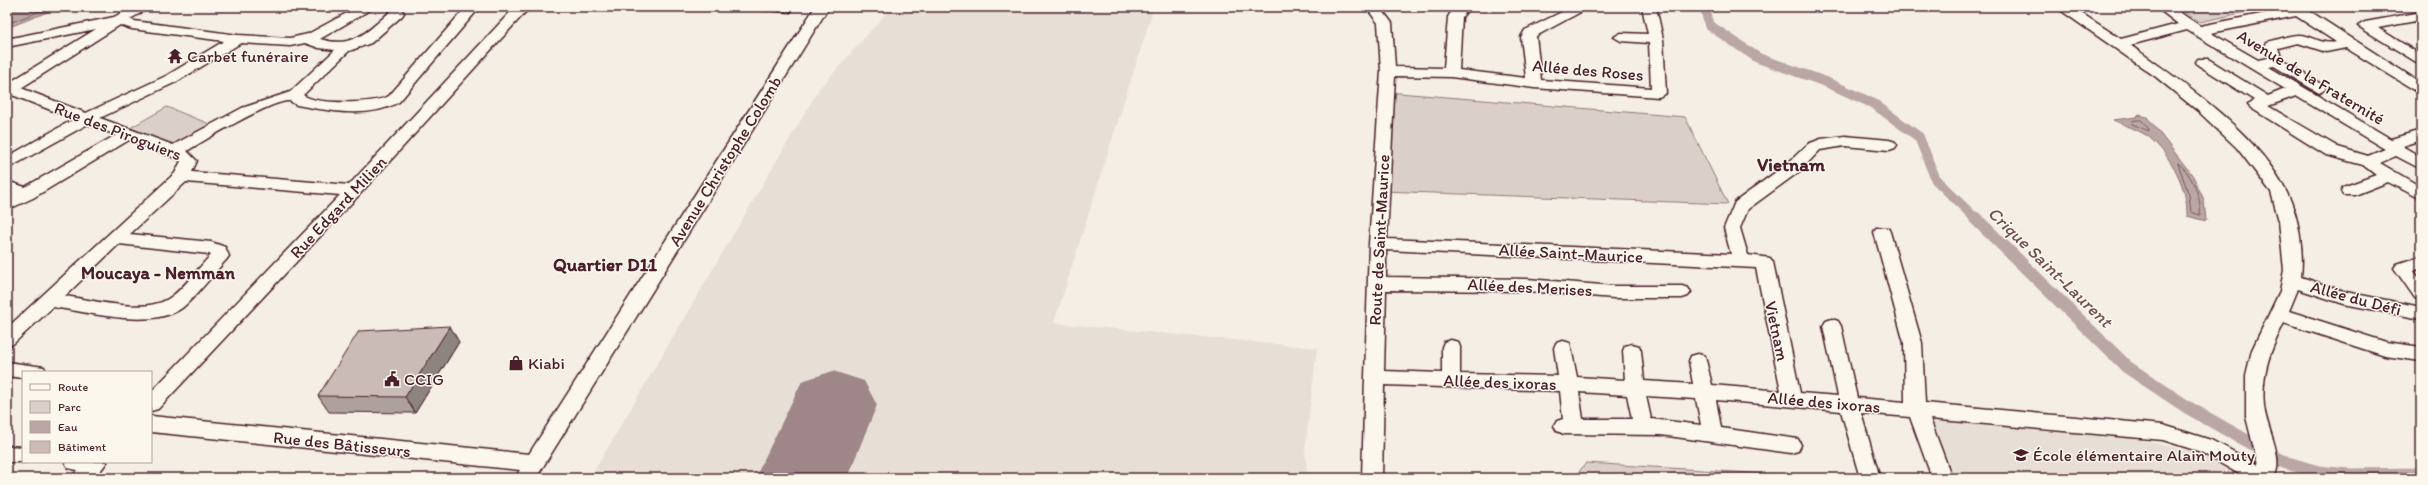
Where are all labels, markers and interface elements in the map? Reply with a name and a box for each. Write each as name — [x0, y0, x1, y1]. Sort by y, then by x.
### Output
street label: Avenue de la Fraternité — [2234, 25, 2388, 129]
place label: Carbet funéraire — [187, 46, 309, 66]
temple icon: Carbet funéraire — [166, 47, 184, 65]
street label: Allée des Roses — [1532, 55, 1644, 85]
street label: Avenue Christophe Colomb — [664, 72, 786, 250]
street label: Rue des Piroguiers — [52, 98, 184, 164]
street label: Rue Edgard Milien — [286, 151, 391, 262]
district label: Vietnam — [1757, 153, 1825, 176]
street label: Route de Saint-Maurice — [1365, 154, 1393, 326]
water label: Crique Saint-Laurent — [1983, 202, 2118, 333]
street label: Allée Saint-Maurice — [1498, 239, 1644, 267]
district label: Quartier D11 — [553, 253, 657, 276]
district label: Moucaya - Nemman — [81, 262, 236, 284]
street label: Allée des Merises — [1467, 274, 1593, 300]
street label: Allée du Défi — [2308, 276, 2404, 320]
street label: Vietnam — [1761, 299, 1793, 363]
place label: Kiabi — [528, 353, 565, 373]
shop icon: Kiabi — [507, 354, 525, 372]
place label: CCIG — [404, 369, 444, 389]
public building icon: CCIG — [383, 370, 401, 388]
street label: Allée des ixoras — [1443, 370, 1557, 394]
legend — [22, 371, 152, 463]
text: Route — [58, 380, 88, 394]
street label: Allée des ixoras — [1767, 387, 1881, 417]
text: Parc — [58, 400, 81, 414]
text: Eau — [58, 420, 78, 434]
street label: Rue des Bâtisseurs — [272, 427, 412, 461]
text: Bâtiment — [58, 440, 107, 454]
place label: École élémentaire Alain Mouty — [2033, 445, 2255, 465]
school or university icon: École élémentaire Alain Mouty — [2012, 446, 2030, 464]

